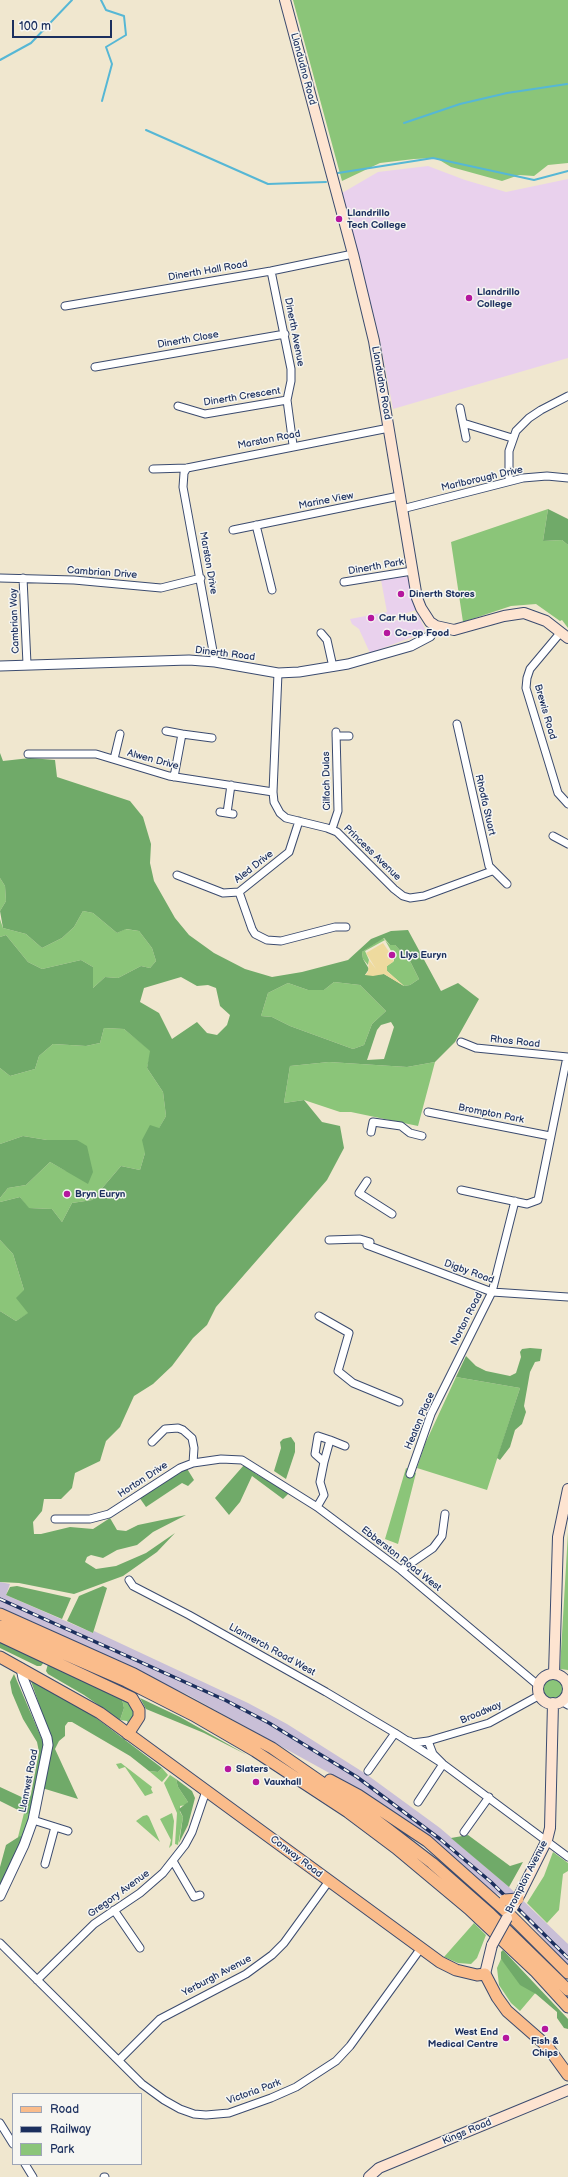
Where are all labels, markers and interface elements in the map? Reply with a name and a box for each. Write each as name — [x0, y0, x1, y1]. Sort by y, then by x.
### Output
scale bar — [14, 12, 114, 38]
text: 100 m — [19, 19, 51, 34]
street label: Llandudno Road — [288, 31, 318, 107]
place label: Llandrillo Tech College — [347, 207, 406, 230]
marker: Llandrillo Tech College — [334, 214, 344, 224]
street label: Dinerth Hall Road — [167, 258, 249, 284]
place label: Llandrillo College — [477, 286, 520, 310]
marker: Llandrillo College — [464, 293, 474, 303]
street label: Dinerth Avenue — [281, 297, 307, 367]
street label: Dinerth Close — [156, 329, 220, 351]
street label: Llandudno Road — [369, 345, 393, 421]
street label: Dinerth Crescent — [203, 385, 281, 409]
street label: Marston Road — [237, 428, 301, 452]
street label: Marlborough Drive — [440, 464, 524, 494]
street label: Marine View — [298, 490, 354, 512]
street label: Marston Drive — [197, 531, 219, 595]
street label: Dinerth Park — [347, 556, 405, 578]
street label: Cambrian Drive — [67, 565, 137, 581]
street label: Cambrian Way — [8, 588, 22, 654]
place label: Dinerth Stores — [409, 588, 475, 600]
marker: Dinerth Stores — [396, 589, 406, 599]
place label: Car Hub — [379, 612, 417, 624]
marker: Car Hub — [366, 613, 376, 623]
place label: Co-op Food — [395, 627, 449, 639]
marker: Co-op Food — [382, 628, 392, 638]
street label: Dinerth Road — [194, 644, 256, 664]
street label: Brewis Road — [531, 683, 559, 741]
street label: Alwen Drive — [126, 747, 180, 773]
street label: Cilfach Dulas — [320, 751, 334, 811]
street label: Rhodfa Stuart — [472, 773, 498, 837]
street label: Princess Avenue — [341, 823, 403, 883]
street label: Aled Drive — [232, 848, 276, 886]
place label: Llys Euryn — [400, 949, 447, 961]
marker: Llys Euryn — [387, 950, 397, 960]
street label: Rhos Road — [489, 1033, 541, 1051]
street label: Brompton Park — [457, 1102, 525, 1126]
place label: Bryn Euryn — [75, 1188, 125, 1200]
marker: Bryn Euryn — [62, 1189, 72, 1199]
street label: Digby Road — [442, 1257, 496, 1287]
street label: Norton Road — [449, 1290, 485, 1348]
street label: Heaton Place — [403, 1391, 437, 1451]
street label: Horton Drive — [116, 1459, 170, 1501]
street label: Ebberston Road West — [358, 1524, 444, 1594]
street label: Llannerch Road West — [227, 1621, 317, 1679]
street label: Broadway — [459, 1699, 503, 1727]
street label: Llanrwst Road — [17, 1748, 41, 1814]
place label: Slaters — [236, 1763, 268, 1775]
marker: Slaters — [223, 1764, 233, 1774]
place label: Vauxhall — [264, 1776, 301, 1788]
marker: Vauxhall — [251, 1777, 261, 1787]
street label: Conway Road — [268, 1834, 324, 1880]
street label: Brompton Avenue — [503, 1839, 551, 1915]
street label: Gregory Avenue — [86, 1868, 152, 1920]
street label: Yerburgh Avenue — [180, 1953, 254, 1999]
marker: Fish & Chips — [540, 2024, 550, 2034]
place label: West End Medical Centre — [428, 2026, 498, 2050]
marker: West End Medical Centre — [501, 2033, 511, 2043]
place label: Fish & Chips — [531, 2035, 559, 2058]
street label: Victoria Park — [225, 2077, 283, 2107]
legend — [12, 2093, 142, 2165]
text: Road — [50, 2102, 79, 2117]
street label: Kings Road — [441, 2116, 493, 2148]
text: Railway — [50, 2122, 91, 2137]
text: Park — [50, 2142, 74, 2157]

